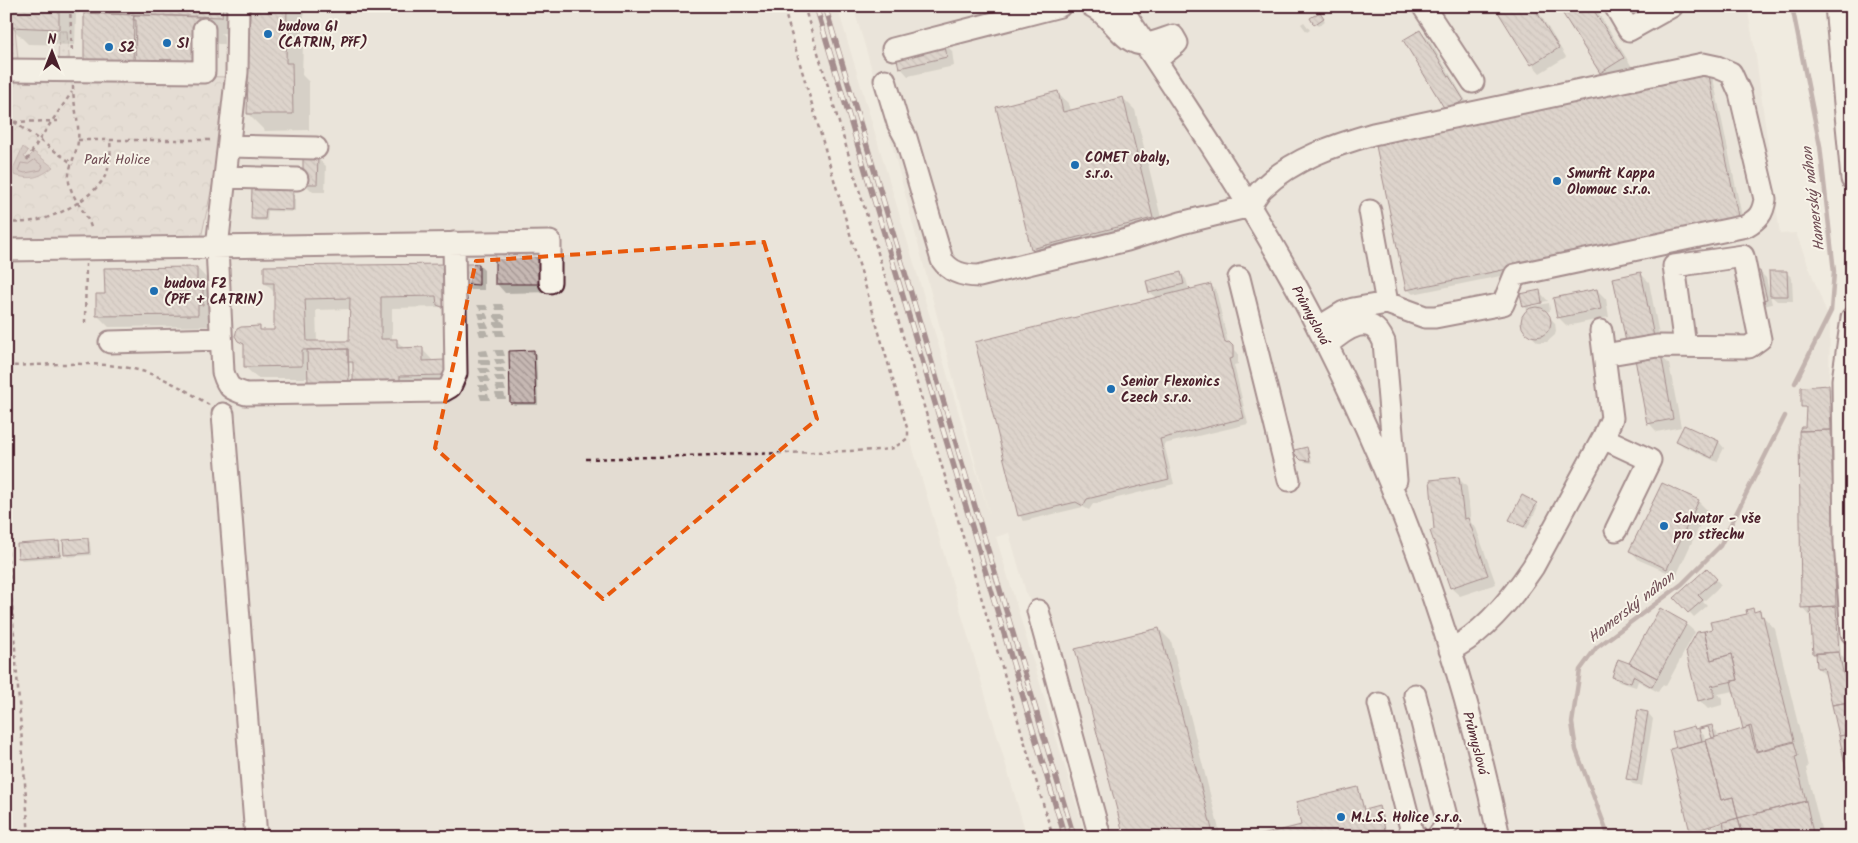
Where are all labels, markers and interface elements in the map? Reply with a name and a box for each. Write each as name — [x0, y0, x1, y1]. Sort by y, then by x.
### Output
place label: budova G1 (CATRIN, PřF) — [278, 16, 368, 54]
north arrow — [28, 28, 78, 78]
marker: budova G1 (CATRIN, PřF) — [262, 28, 274, 40]
text: N — [48, 29, 57, 51]
place label: S1 — [177, 33, 190, 55]
place label: S2 — [119, 37, 135, 59]
marker: S1 — [161, 37, 173, 49]
marker: S2 — [103, 41, 115, 53]
water label: Hamerský náhon — [1796, 144, 1832, 253]
place label: COMET obaly, s.r.o. — [1085, 147, 1170, 185]
park label: Park Holice — [84, 149, 151, 171]
marker: COMET obaly, s.r.o. — [1069, 159, 1081, 171]
place label: Smurfit Kappa Olomouc s.r.o. — [1567, 163, 1655, 201]
marker: Smurfit Kappa Olomouc s.r.o. — [1551, 175, 1563, 187]
place label: budova F2 (PřF + CATRIN) — [164, 273, 264, 311]
street label: Průmyslová — [1285, 282, 1336, 351]
marker: budova F2 (PřF + CATRIN) — [148, 285, 160, 297]
place label: Senior Flexonics Czech s.r.o. — [1121, 371, 1220, 409]
marker: Senior Flexonics Czech s.r.o. — [1105, 383, 1117, 395]
place label: Salvator - vše pro střechu — [1673, 508, 1761, 546]
marker: Salvator - vše pro střechu — [1658, 520, 1670, 532]
water label: Hamerský náhon — [1583, 565, 1681, 650]
street label: Průmyslová — [1456, 709, 1494, 779]
place label: M.L.S. Holice s.r.o. — [1351, 807, 1462, 829]
marker: M.L.S. Holice s.r.o. — [1335, 811, 1347, 823]

